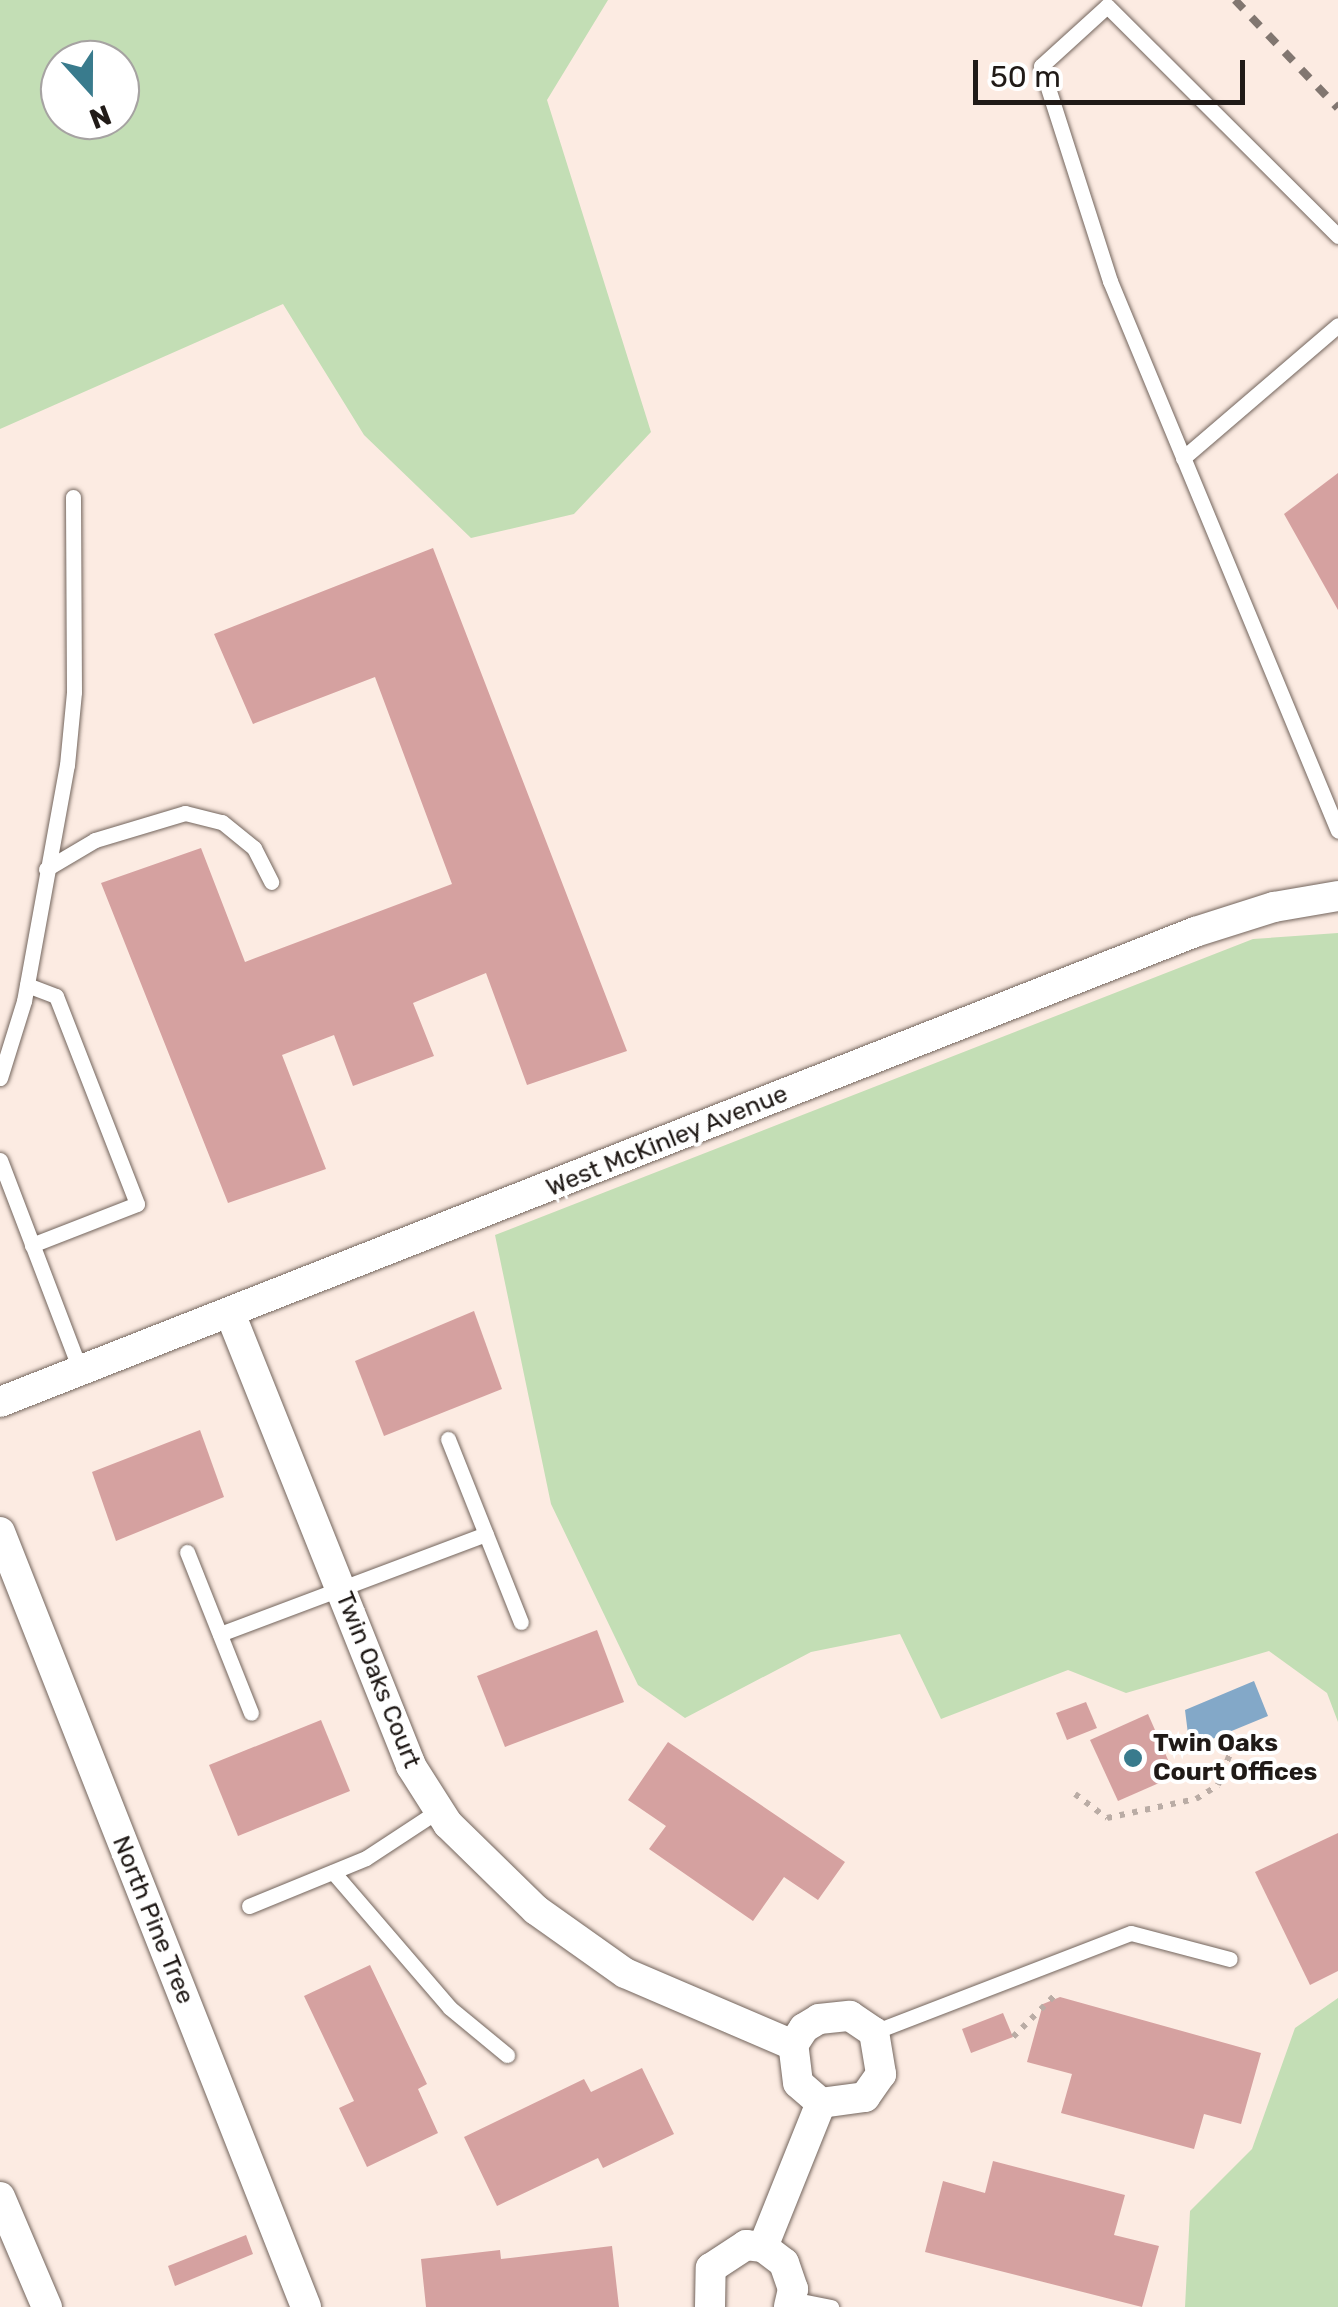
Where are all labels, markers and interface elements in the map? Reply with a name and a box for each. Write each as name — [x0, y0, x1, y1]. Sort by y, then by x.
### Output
north arrow — [40, 40, 140, 140]
scale bar — [978, 40, 1250, 102]
text: 50 m — [990, 59, 1061, 95]
text: N — [85, 98, 116, 136]
street label: West McKinley Avenue — [541, 1079, 793, 1203]
street label: Twin Oaks Court — [329, 1587, 427, 1773]
place label: Twin Oaks Court Offices — [1153, 1729, 1317, 1788]
marker: Twin Oaks Court Offices — [1122, 1747, 1144, 1769]
street label: North Pine Tree — [105, 1831, 201, 2009]

